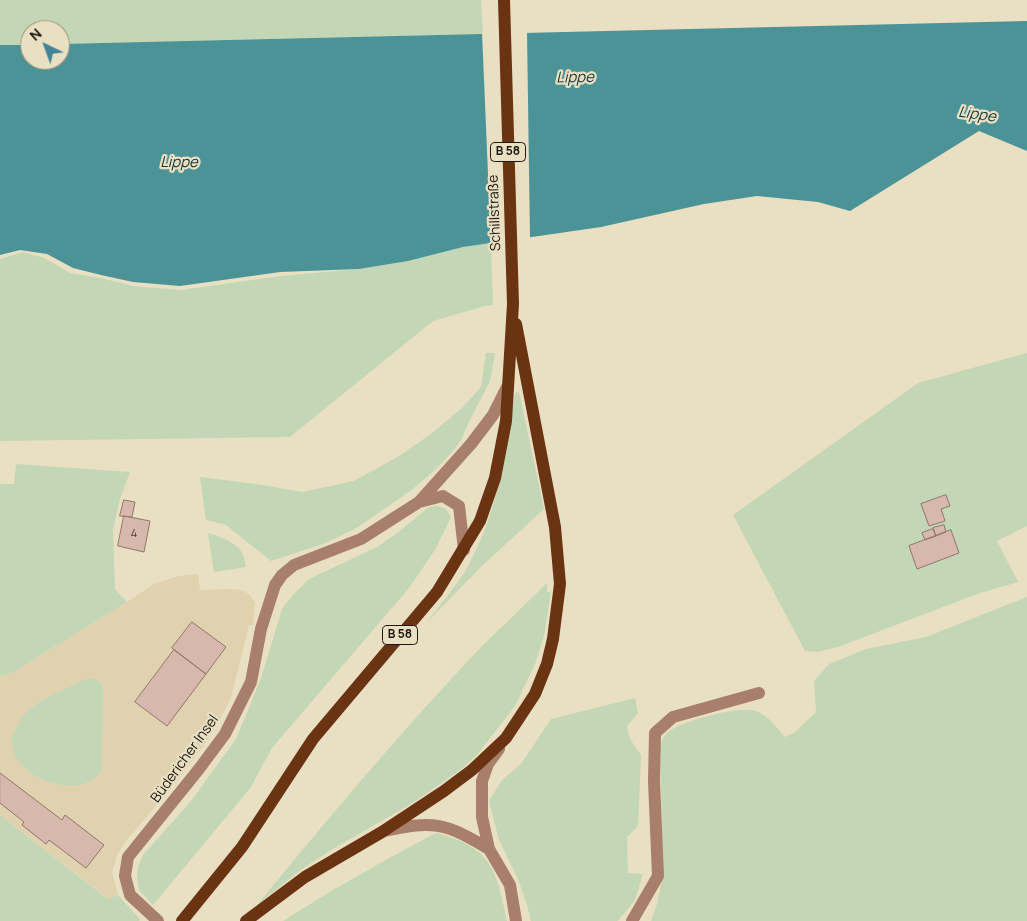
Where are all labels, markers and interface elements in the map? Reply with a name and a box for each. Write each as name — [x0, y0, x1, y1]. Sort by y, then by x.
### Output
north arrow — [20, 20, 70, 70]
text: N — [25, 24, 45, 45]
water label: Lippe — [556, 69, 594, 87]
water label: Lippe — [957, 103, 997, 127]
road number: B 58 — [490, 142, 526, 162]
water label: Lippe — [160, 154, 198, 172]
street label: Schillstraße — [485, 174, 505, 252]
house number: 4 — [131, 527, 137, 541]
road number: B 58 — [382, 626, 418, 644]
street label: Büdericher Insel — [148, 712, 222, 806]

